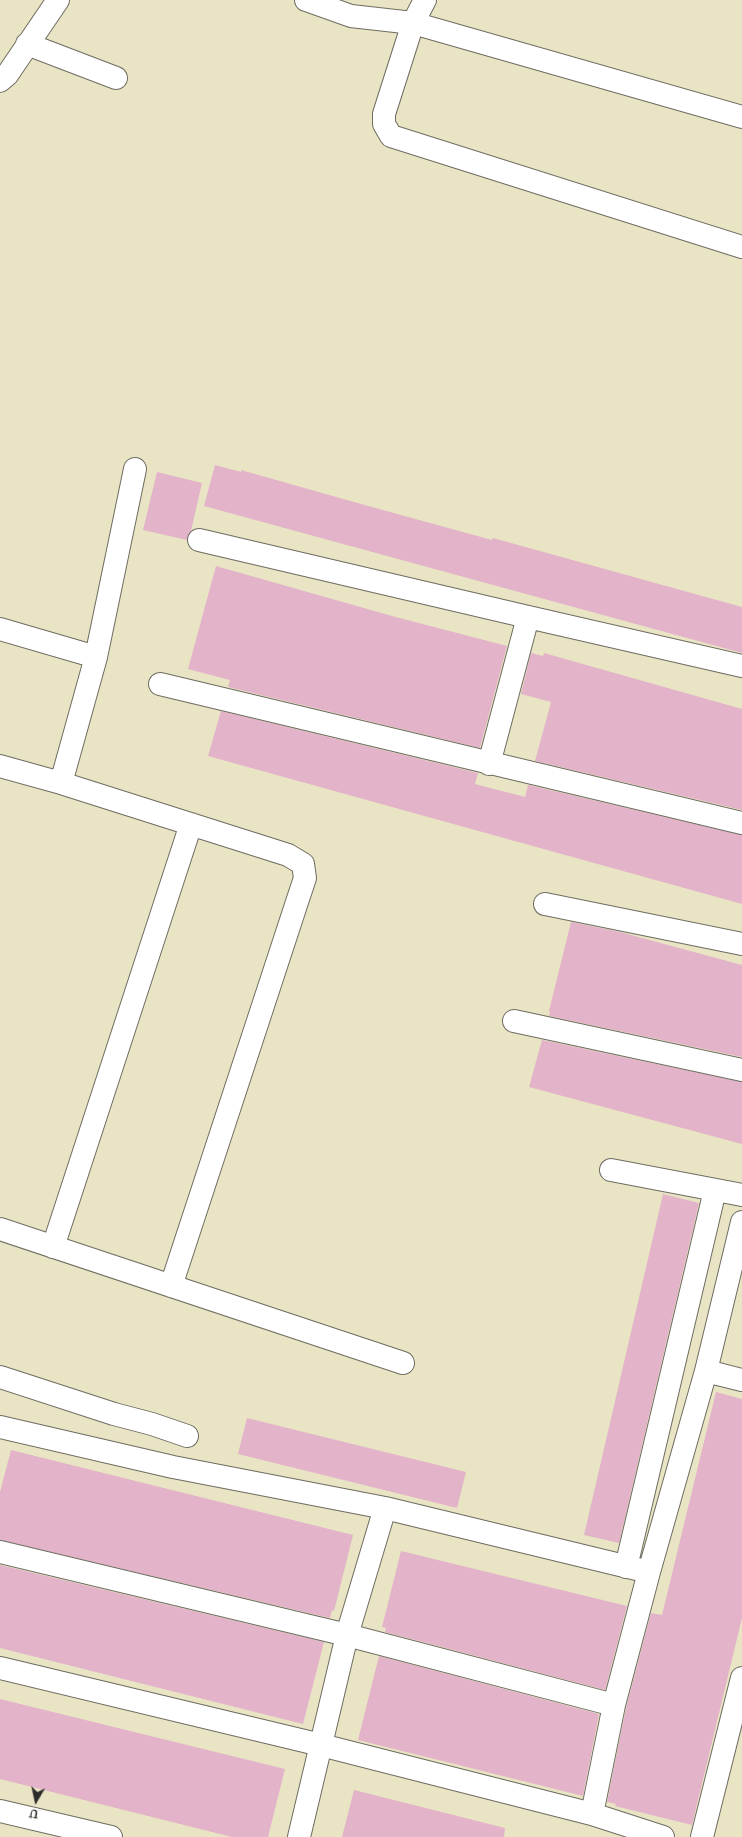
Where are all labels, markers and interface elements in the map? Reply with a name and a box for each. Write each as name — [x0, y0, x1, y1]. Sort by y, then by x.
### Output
north arrow — [16, 1781, 56, 1821]
text: U — [29, 1806, 39, 1820]

